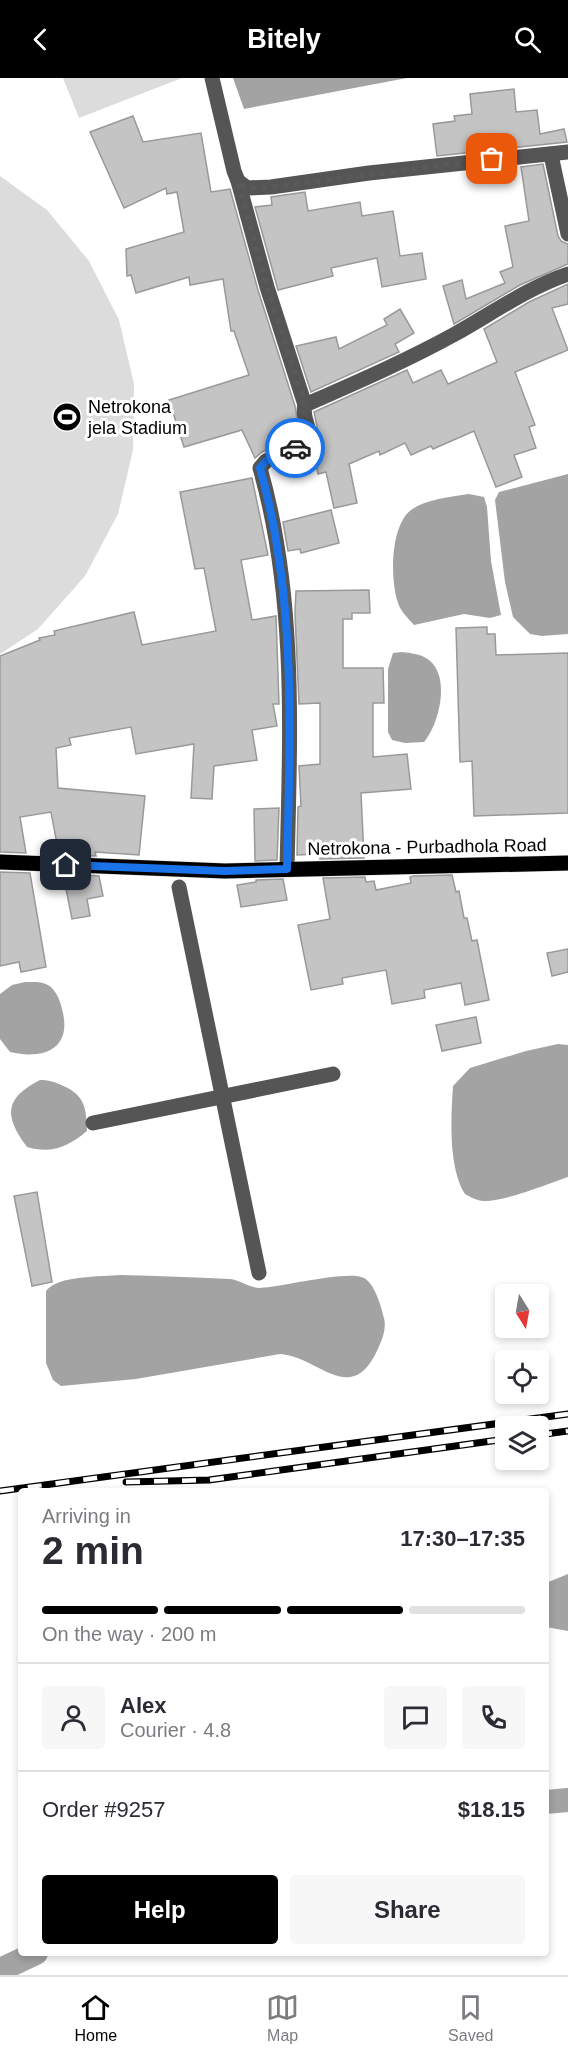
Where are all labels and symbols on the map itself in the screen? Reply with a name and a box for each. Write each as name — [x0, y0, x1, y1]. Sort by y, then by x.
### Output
pin — [466, 133, 517, 184]
place label: Netrokona jela Stadium — [87, 397, 187, 438]
sports icon: Netrokona jela Stadium — [51, 401, 83, 433]
courier — [265, 418, 325, 478]
street label: Netrokona - Purbadhola Road — [307, 835, 547, 859]
pin — [40, 839, 91, 890]
north arrow — [495, 1284, 549, 1338]

